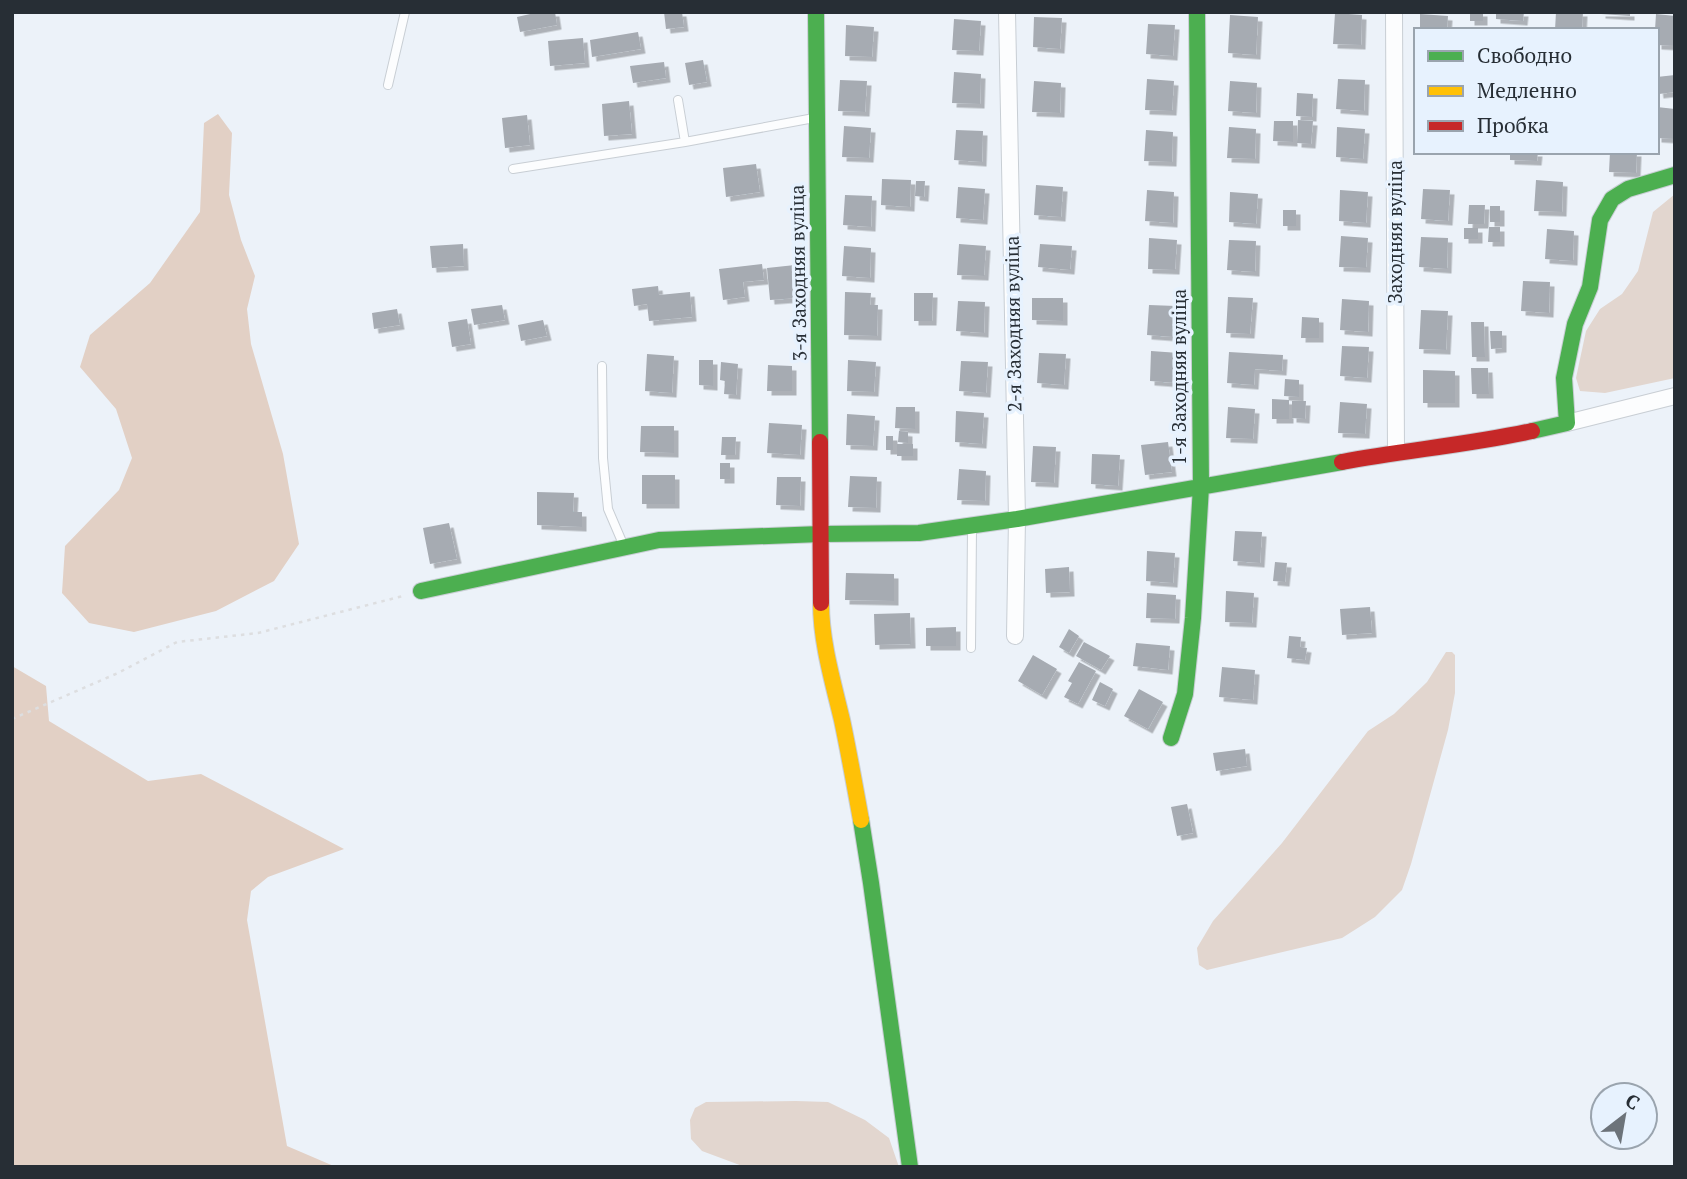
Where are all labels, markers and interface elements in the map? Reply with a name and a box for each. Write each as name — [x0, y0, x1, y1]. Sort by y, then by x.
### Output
legend — [1414, 28, 1659, 154]
text: Свободно — [1477, 41, 1572, 69]
text: Медленно — [1477, 76, 1577, 104]
text: Пробка — [1477, 111, 1549, 139]
street label: Заходняя вуліца — [1382, 160, 1407, 304]
street label: 3-я Заходняя вуліца — [783, 184, 812, 361]
street label: 2-я Заходняя вуліца — [998, 235, 1027, 412]
street label: 1-я Заходняя вуліца — [1166, 288, 1191, 465]
north arrow — [1589, 1081, 1659, 1151]
text: С — [1621, 1087, 1645, 1115]

